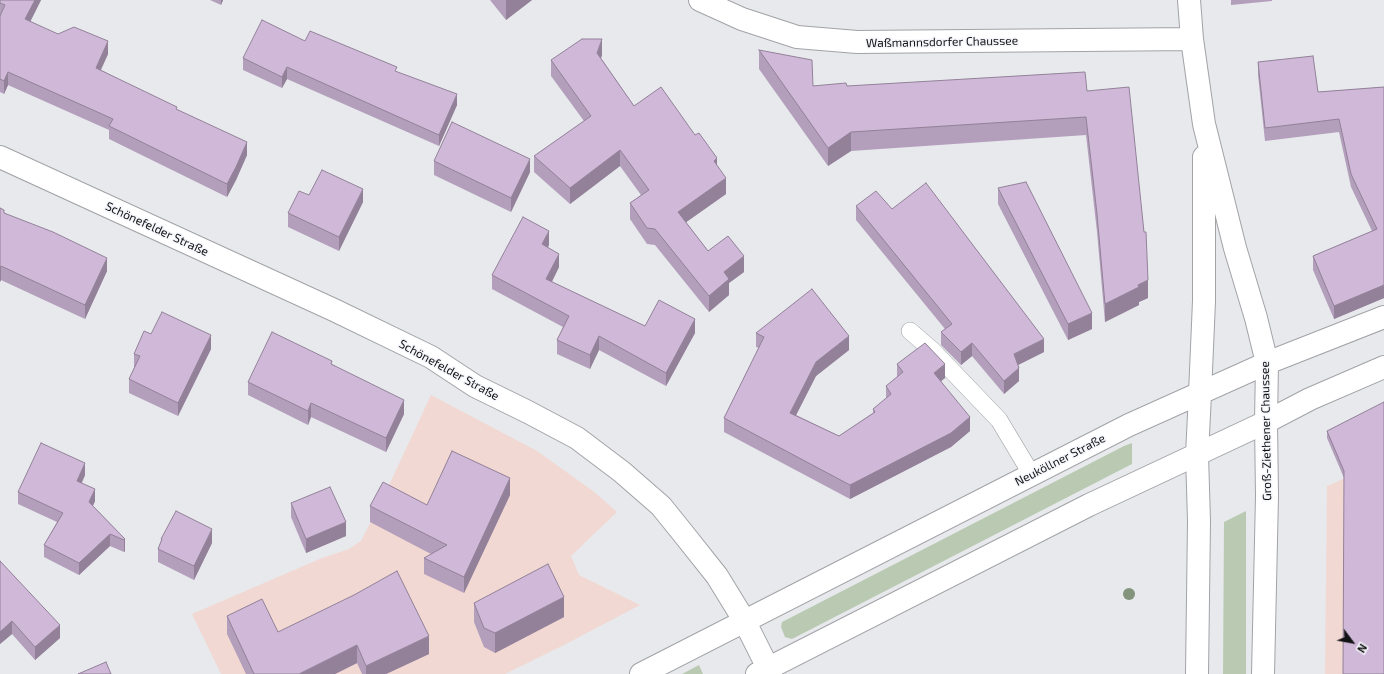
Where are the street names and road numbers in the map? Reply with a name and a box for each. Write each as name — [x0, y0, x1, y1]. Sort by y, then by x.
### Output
street label: Waßmannsdorfer Chaussee — [866, 33, 1018, 51]
street label: Schönefelder Straße — [103, 199, 211, 259]
street label: Schönefelder Straße — [396, 336, 502, 404]
street label: Groß-Ziethener Chaussee — [1258, 361, 1274, 501]
street label: Neuköllner Straße — [1012, 431, 1108, 489]

